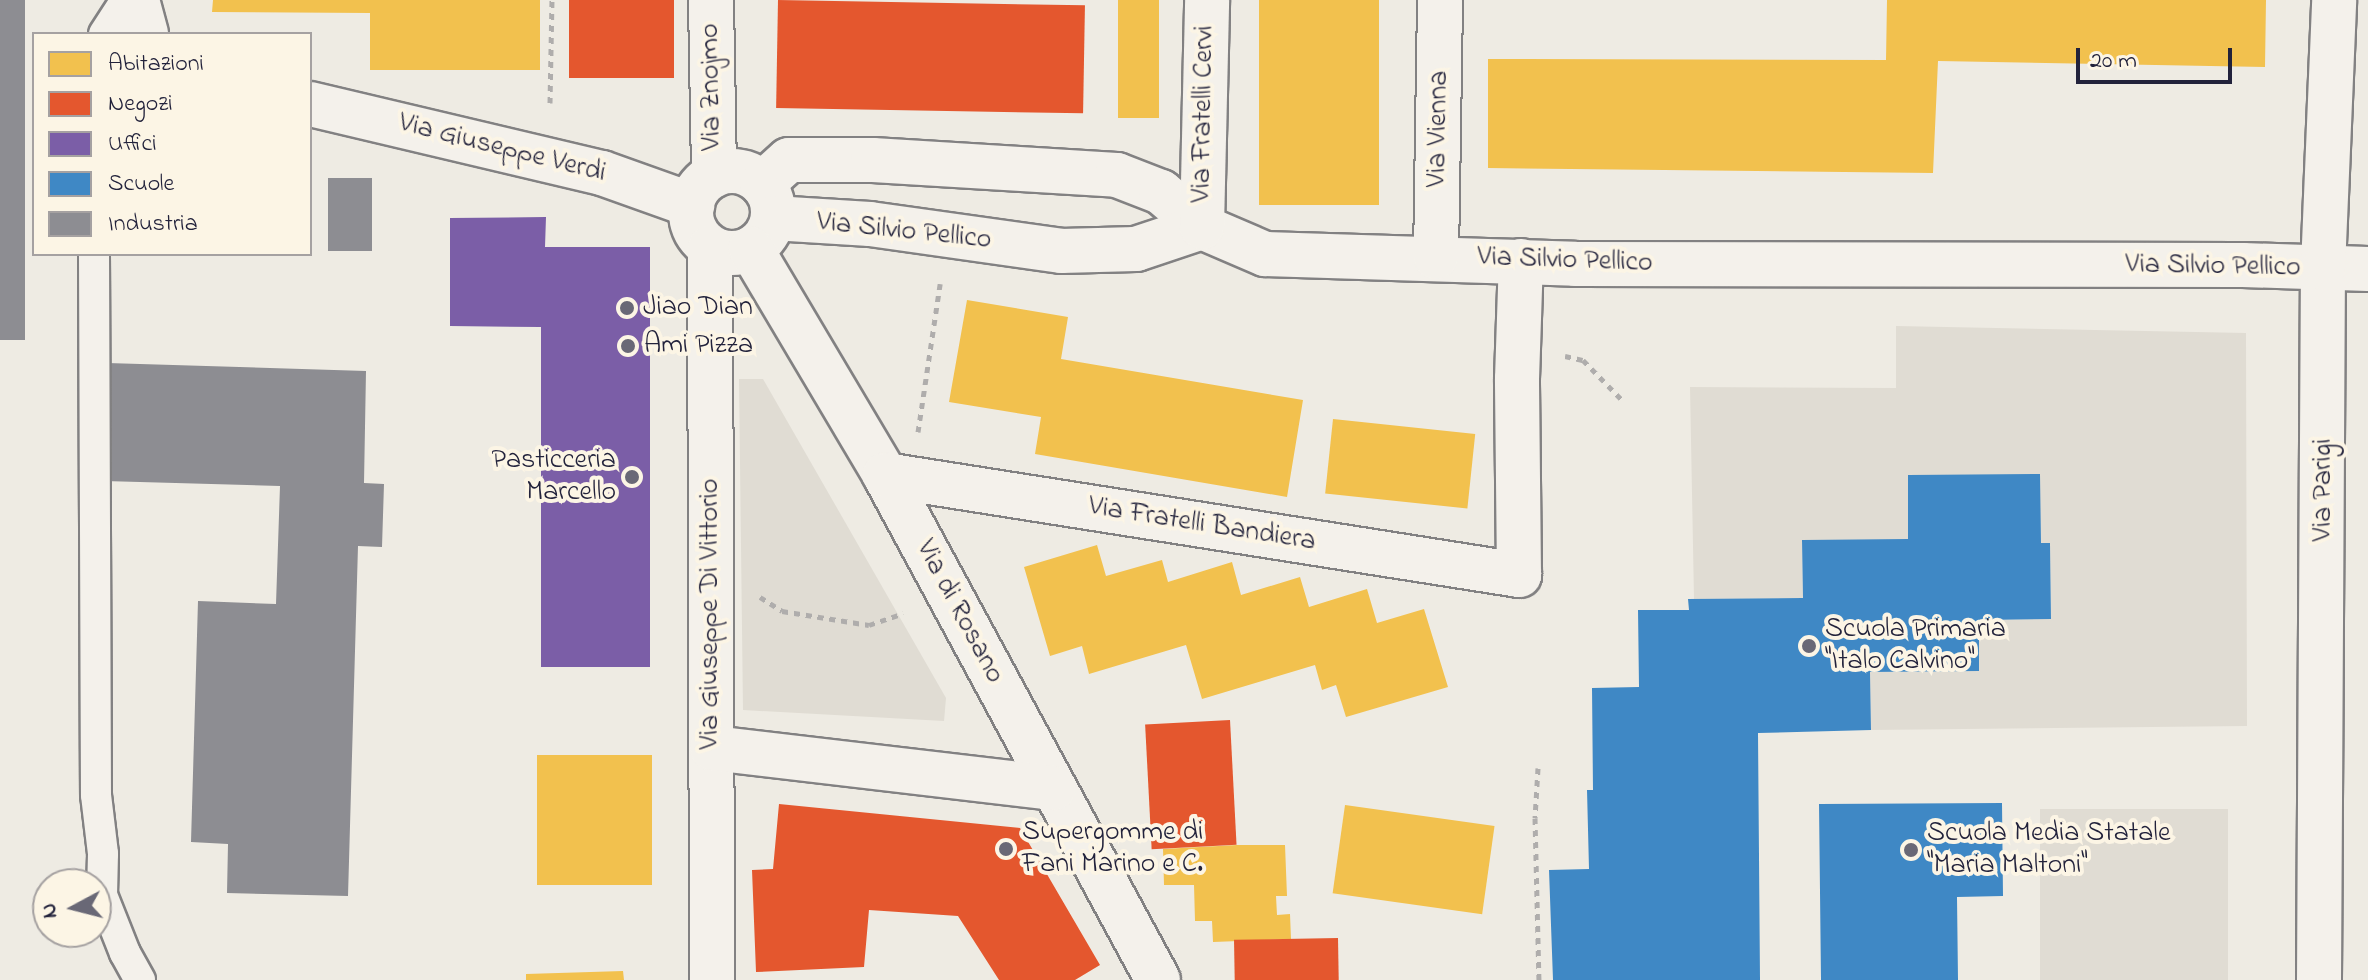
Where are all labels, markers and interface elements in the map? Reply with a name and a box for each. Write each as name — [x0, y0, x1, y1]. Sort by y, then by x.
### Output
street label: Via Znojmo — [694, 23, 730, 151]
street label: Via Fratelli Cervi — [1186, 25, 1222, 203]
legend — [32, 32, 312, 256]
scale bar — [2080, 32, 2236, 82]
text: 20 m — [2090, 44, 2137, 79]
text: Abitazioni — [108, 47, 204, 82]
street label: Via Vienna — [1421, 70, 1457, 188]
text: Negozi — [108, 87, 173, 122]
street label: Via Giuseppe Verdi — [395, 107, 609, 191]
text: Uffici — [108, 127, 157, 162]
text: Scuole — [108, 167, 174, 202]
street label: Via Silvio Pellico — [815, 206, 993, 258]
text: Industria — [108, 207, 198, 242]
street label: Via Silvio Pellico — [1477, 241, 1653, 281]
street label: Via Silvio Pellico — [2125, 249, 2301, 285]
place label: Jiao Dian — [643, 291, 753, 325]
marker: Jiao Dian — [618, 299, 636, 317]
place label: Ami Pizza — [644, 329, 753, 363]
marker: Ami Pizza — [619, 337, 637, 355]
street label: Via Parigi — [2307, 439, 2341, 541]
place label: Pasticceria Marcello — [491, 444, 616, 510]
marker: Pasticceria Marcello — [623, 468, 641, 486]
street label: Via Giuseppe Di Vittorio — [694, 479, 728, 749]
street label: Via Fratelli Bandiera — [1086, 490, 1318, 560]
street label: Via di Rosano — [907, 535, 1011, 689]
place label: Scuola Primaria "Italo Calvino" — [1825, 613, 2006, 679]
marker: Scuola Primaria "Italo Calvino" — [1800, 637, 1818, 655]
place label: Supergomme di Fani Marino e C. — [1022, 816, 1203, 882]
place label: Scuola Media Statale "Maria Maltoni" — [1927, 817, 2171, 883]
marker: Supergomme di Fani Marino e C. — [997, 840, 1015, 858]
marker: Scuola Media Statale "Maria Maltoni" — [1902, 841, 1920, 859]
north arrow — [32, 868, 112, 948]
text: N — [33, 901, 67, 920]

